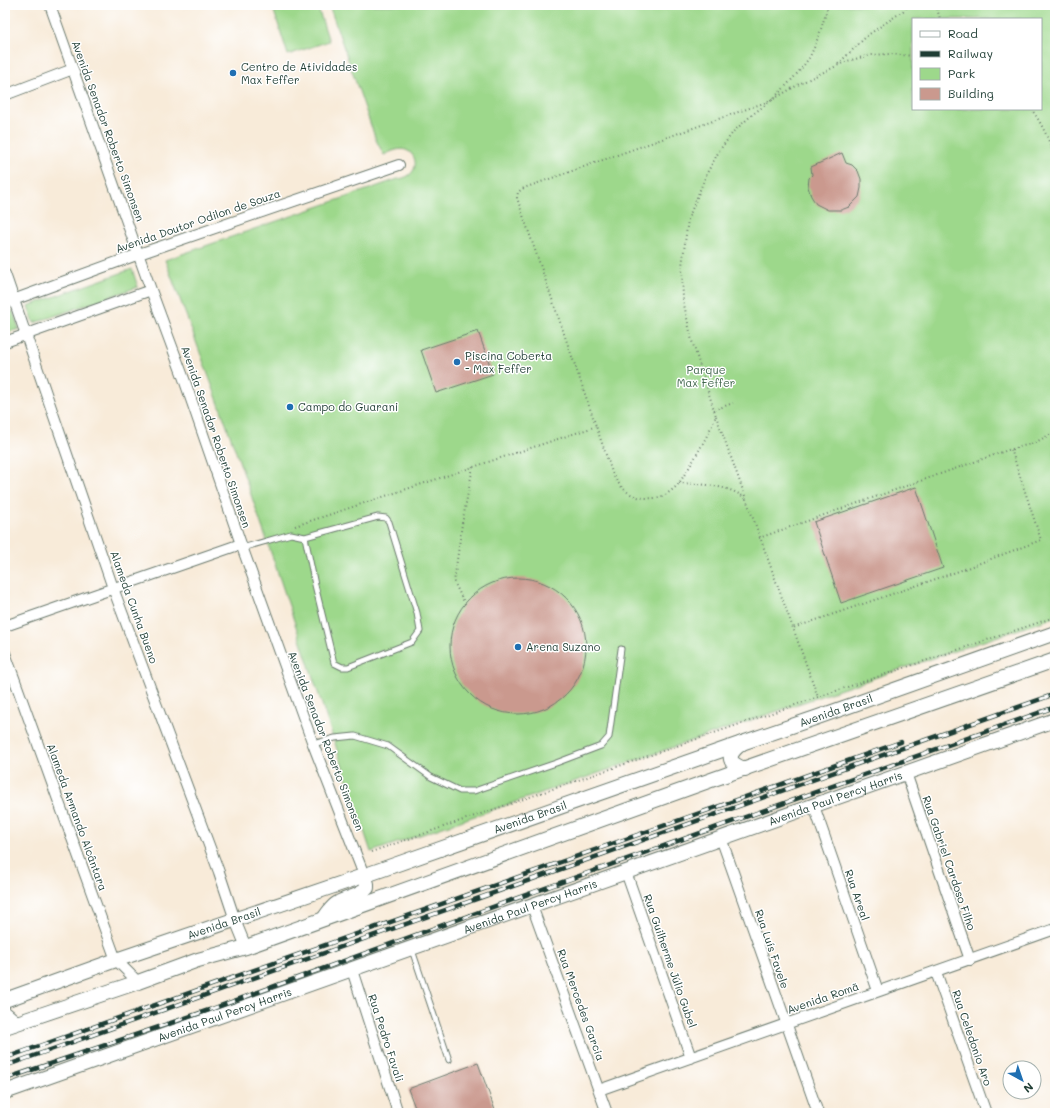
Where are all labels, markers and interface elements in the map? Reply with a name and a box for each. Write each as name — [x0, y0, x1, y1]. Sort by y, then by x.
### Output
legend — [912, 18, 1042, 110]
text: Road — [948, 25, 978, 41]
street label: Avenida Senador Roberto Simonsen — [69, 38, 148, 223]
text: Railway — [948, 45, 993, 61]
place label: Centro de Atividades Max Feffer — [241, 59, 357, 87]
text: Park — [948, 65, 975, 81]
marker: Centro de Atividades Max Feffer — [228, 68, 238, 78]
text: Building — [948, 85, 994, 101]
street label: Avenida Doutor Odilon de Souza — [113, 185, 282, 256]
street label: Avenida Senador Roberto Simonsen — [178, 344, 255, 530]
place label: Piscina Coberta - Max Feffer — [465, 348, 552, 376]
marker: Piscina Coberta - Max Feffer — [452, 357, 462, 367]
park label: Parque Max Feffer — [677, 362, 735, 390]
place label: Campo do Guarani — [298, 399, 398, 414]
marker: Campo do Guarani — [285, 402, 295, 412]
street label: Alameda Cunha Bueno — [107, 548, 162, 666]
place label: Arena Suzano — [526, 639, 601, 654]
marker: Arena Suzano — [513, 642, 523, 652]
street label: Avenida Senador Roberto Simonsen — [285, 649, 368, 833]
street label: Avenida Brasil — [797, 690, 875, 730]
street label: Alameda Armando Alcântara — [44, 741, 111, 893]
street label: Avenida Paul Percy Harris — [766, 767, 904, 829]
street label: Rua Gabriel Cardoso Filho — [919, 793, 980, 933]
street label: Avenida Brasil — [491, 797, 569, 837]
street label: Rua Areal — [842, 867, 873, 922]
street label: Avenida Paul Percy Harris — [461, 876, 599, 937]
street label: Rua Guilherme Júlio Gubel — [641, 892, 700, 1030]
street label: Avenida Brasil — [185, 903, 263, 942]
street label: Rua Luís Favele — [752, 907, 793, 991]
street label: Rua Mercedes Garcia — [554, 947, 609, 1063]
street label: Avenida Romã — [785, 978, 861, 1017]
street label: Avenida Paul Percy Harris — [155, 984, 294, 1045]
street label: Rua Celedonio Aro — [949, 988, 996, 1088]
street label: Rua Pedro Favali — [365, 992, 408, 1084]
north arrow — [1002, 1060, 1042, 1100]
text: N — [1021, 1080, 1037, 1096]

